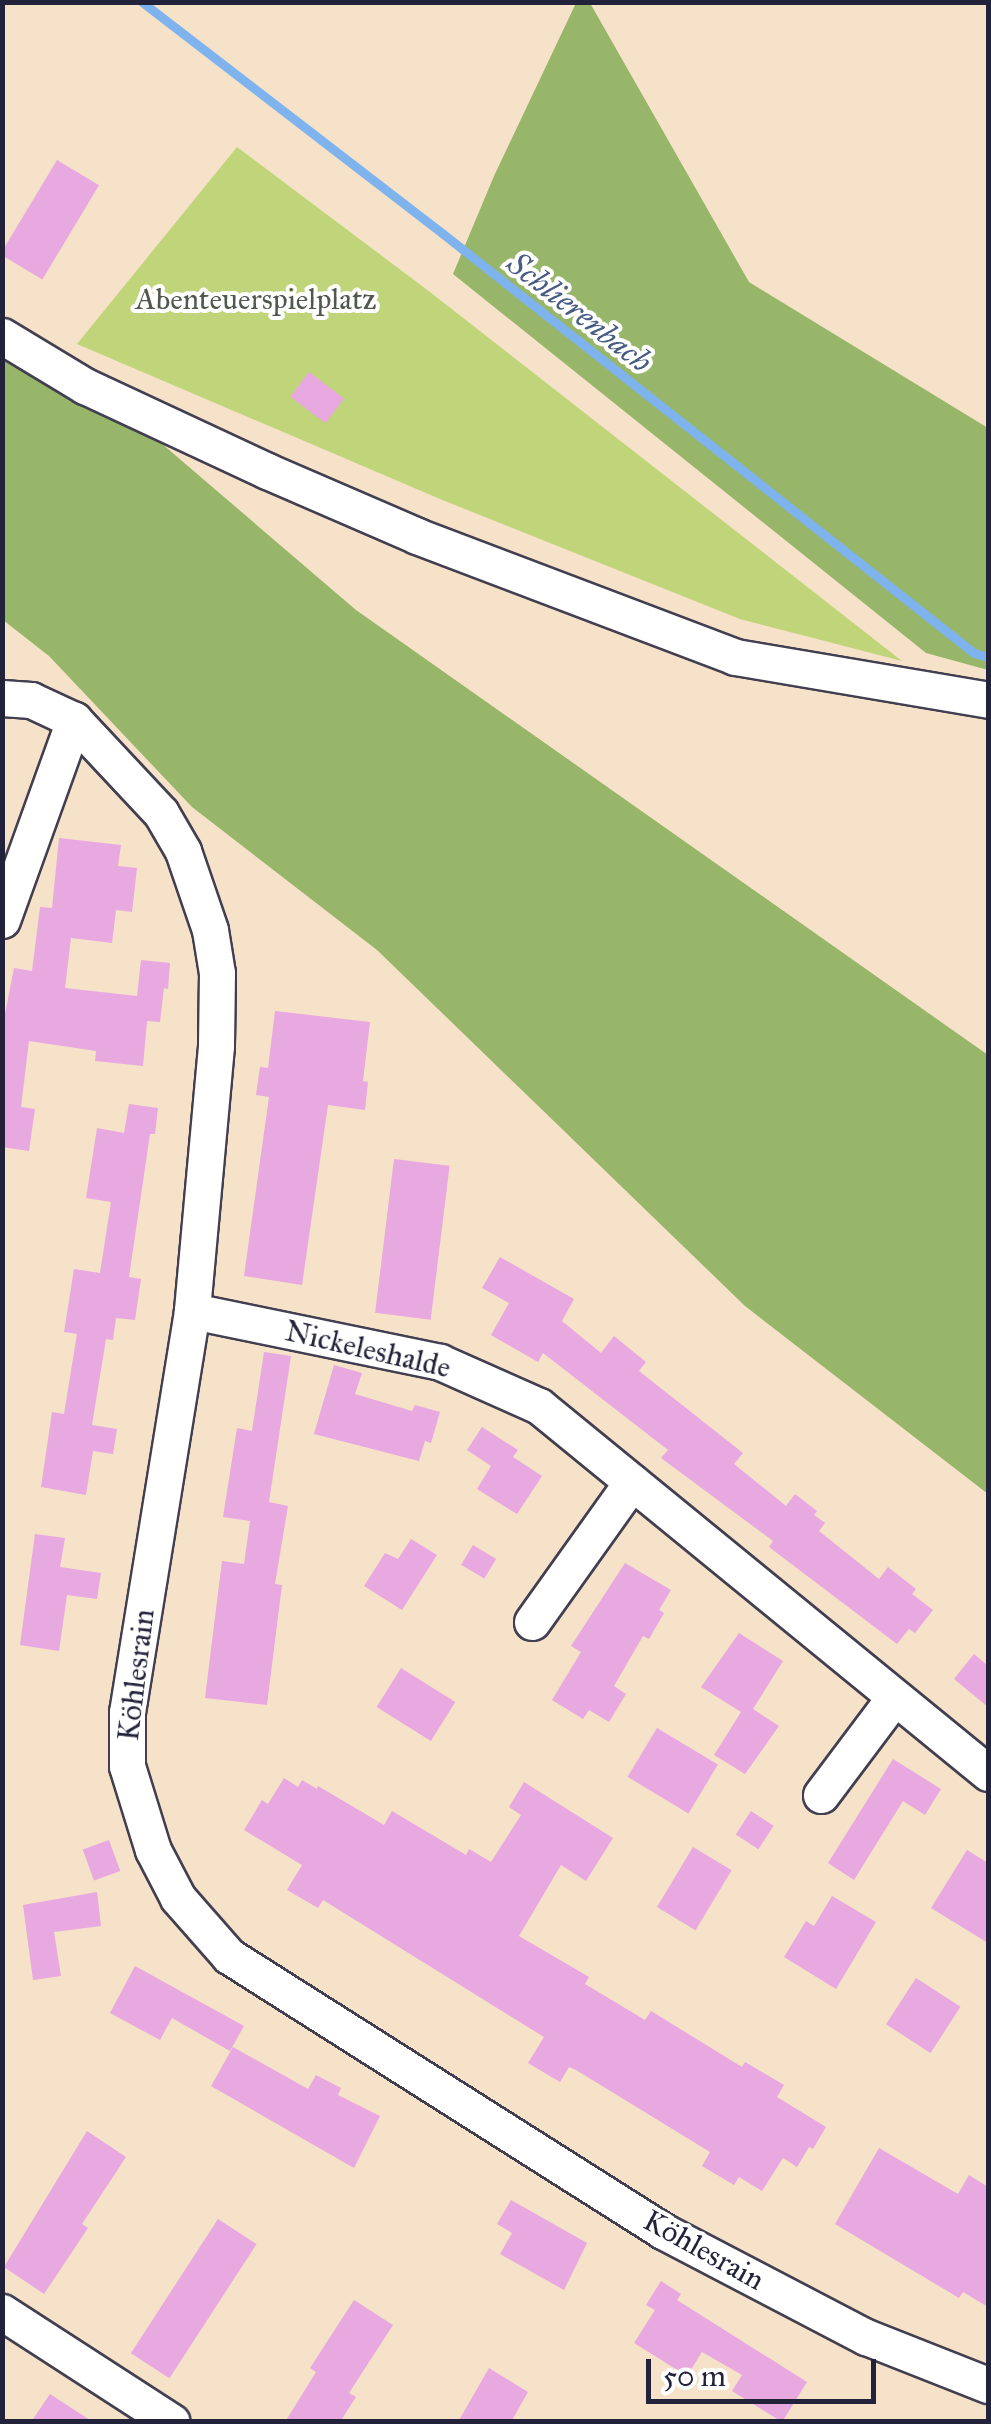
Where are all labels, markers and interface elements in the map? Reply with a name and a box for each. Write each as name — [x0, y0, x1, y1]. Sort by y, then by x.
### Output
water label: Schlierenbach — [499, 245, 659, 381]
park label: Abenteuerspielplatz — [136, 281, 376, 317]
street label: Nickeleshalde — [282, 1312, 454, 1386]
street label: Köhlesrain — [110, 1607, 162, 1743]
street label: Köhlesrain — [637, 2202, 771, 2298]
scale bar — [651, 2339, 881, 2401]
text: 50 m — [663, 2358, 726, 2394]

